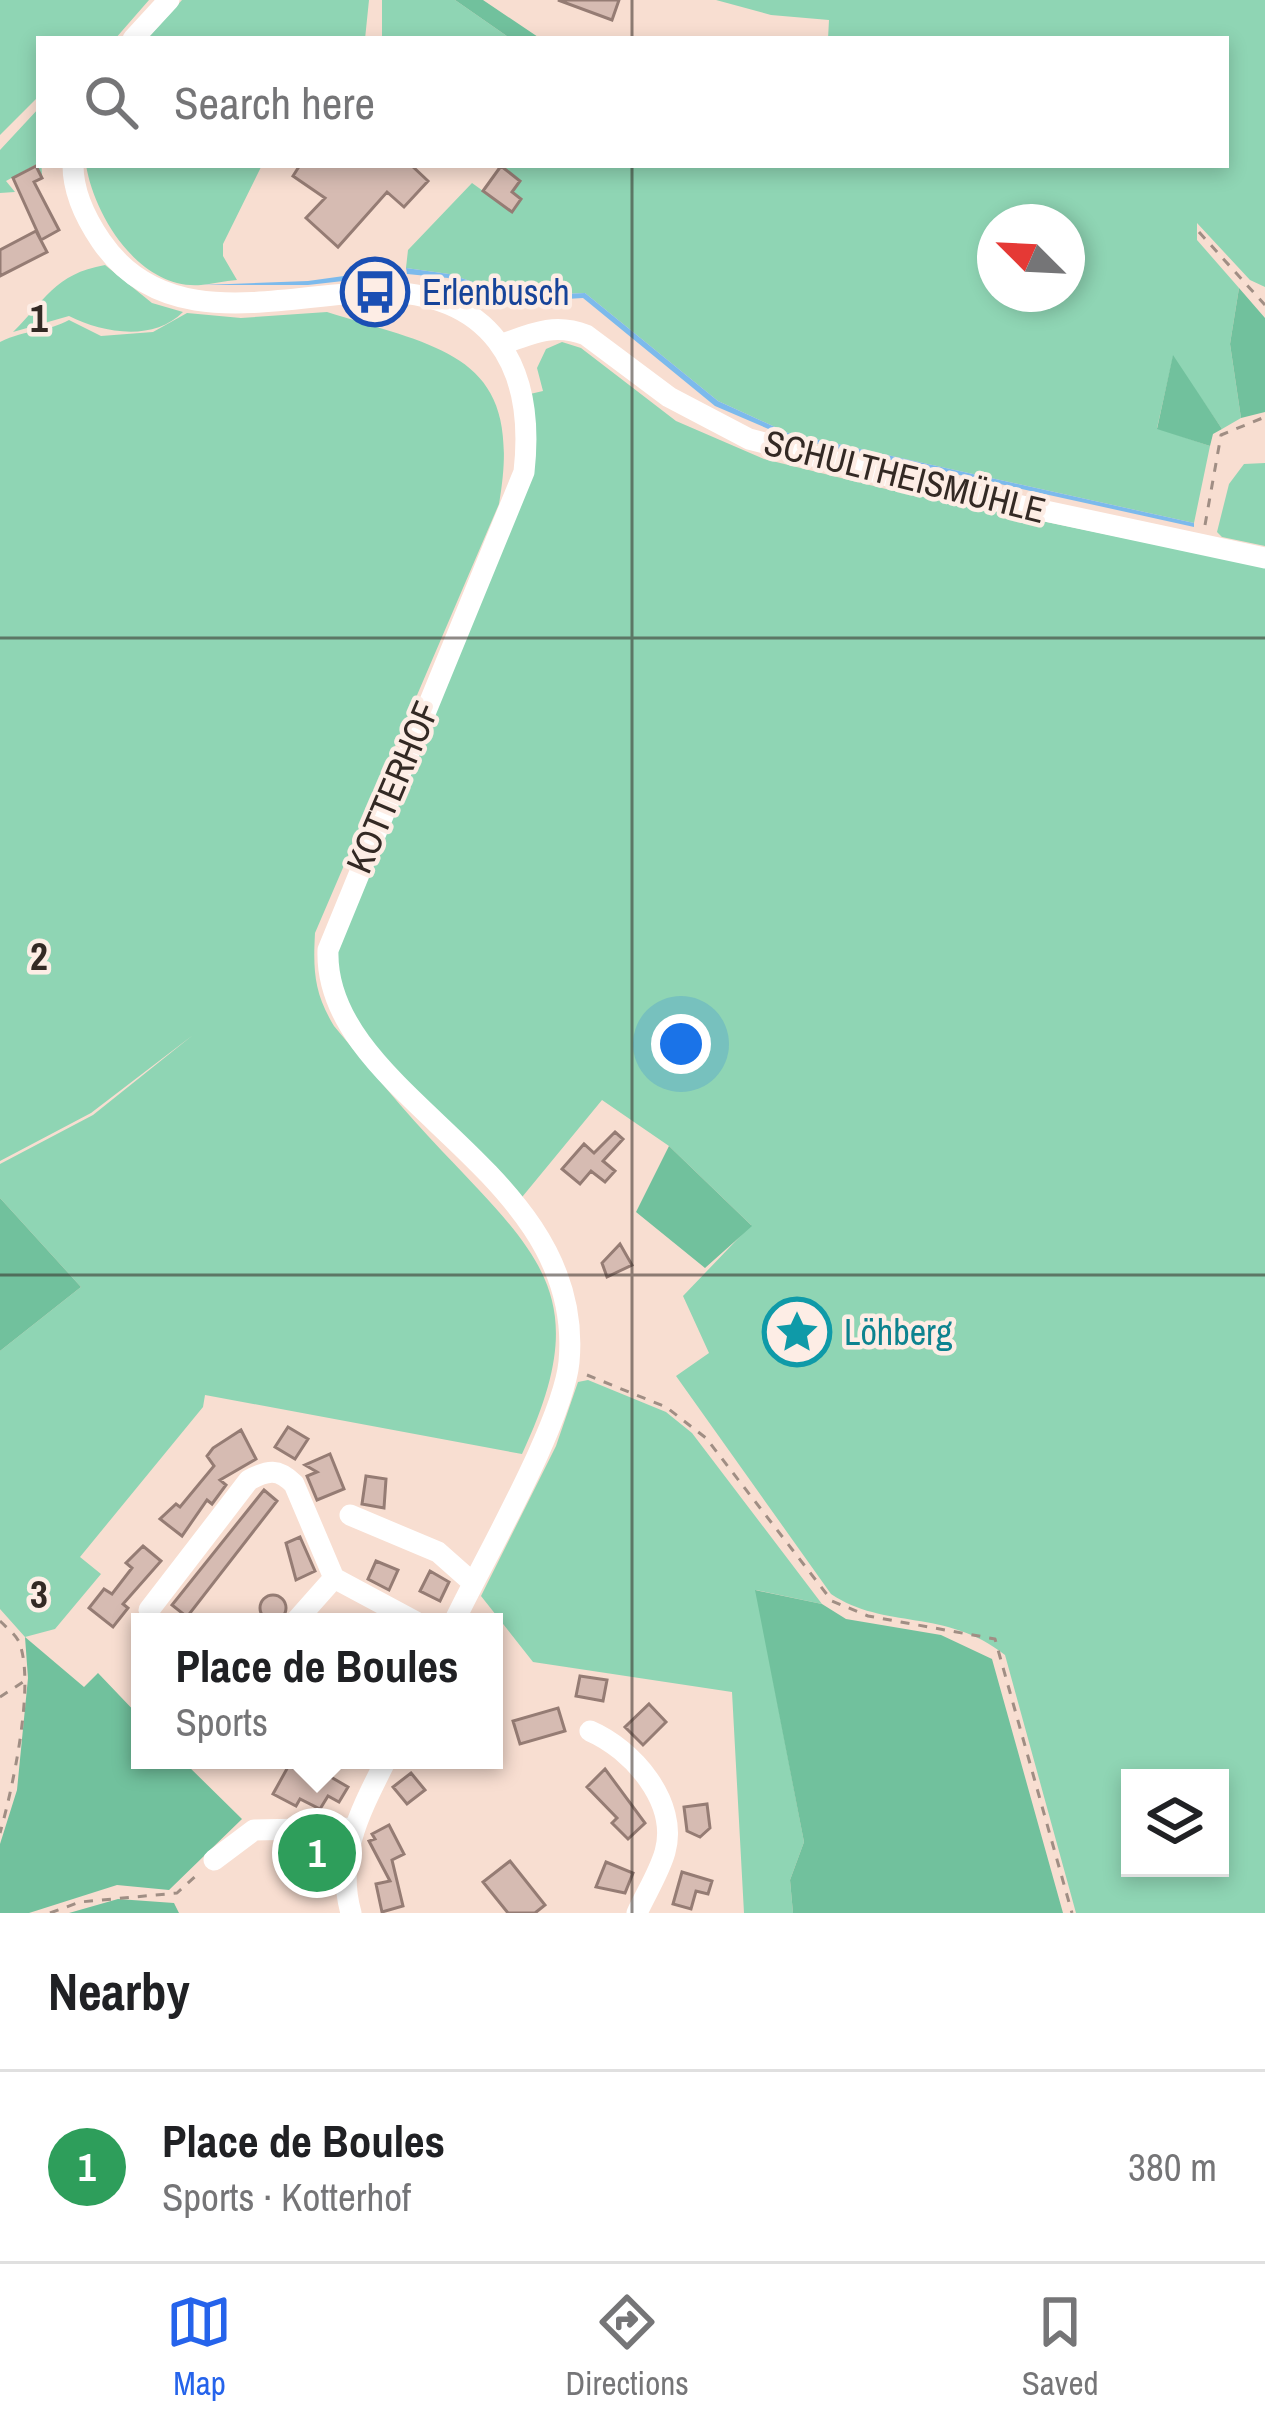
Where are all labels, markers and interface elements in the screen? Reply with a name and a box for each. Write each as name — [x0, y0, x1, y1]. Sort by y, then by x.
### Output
search box — [36, 36, 1229, 168]
icon: search — [78, 69, 144, 135]
text: Search here — [174, 72, 375, 133]
north arrow — [977, 204, 1085, 312]
bus stop icon: Erlenbusch — [340, 257, 410, 327]
place label: Erlenbusch — [422, 268, 570, 316]
text: 1 — [30, 292, 48, 344]
street label: SCHULTHEISMÜHLE — [759, 418, 1051, 534]
street label: KOTTERHOF — [334, 694, 450, 880]
text: 2 — [30, 930, 48, 982]
your location — [651, 1014, 711, 1074]
place icon: Löhberg — [762, 1297, 832, 1367]
place label: Löhberg — [844, 1308, 953, 1356]
text: 3 — [30, 1568, 48, 1620]
popup — [131, 1613, 503, 1769]
text: Place de Boules — [175, 1635, 459, 1696]
text: Sports — [175, 1696, 268, 1748]
map controls — [1121, 1769, 1229, 1877]
button: layers — [1121, 1769, 1229, 1877]
pin: 1 — [278, 1808, 356, 1898]
text: Nearby — [48, 1957, 190, 2026]
text: Place de Boules — [162, 2110, 445, 2171]
text: 1 — [78, 2141, 96, 2193]
text: 380 m — [1128, 2141, 1217, 2193]
text: Sports · Kotterhof — [162, 2171, 411, 2223]
tab: Map — [166, 2289, 232, 2405]
tab: Directions — [565, 2289, 689, 2405]
tab: Saved — [1022, 2289, 1098, 2405]

